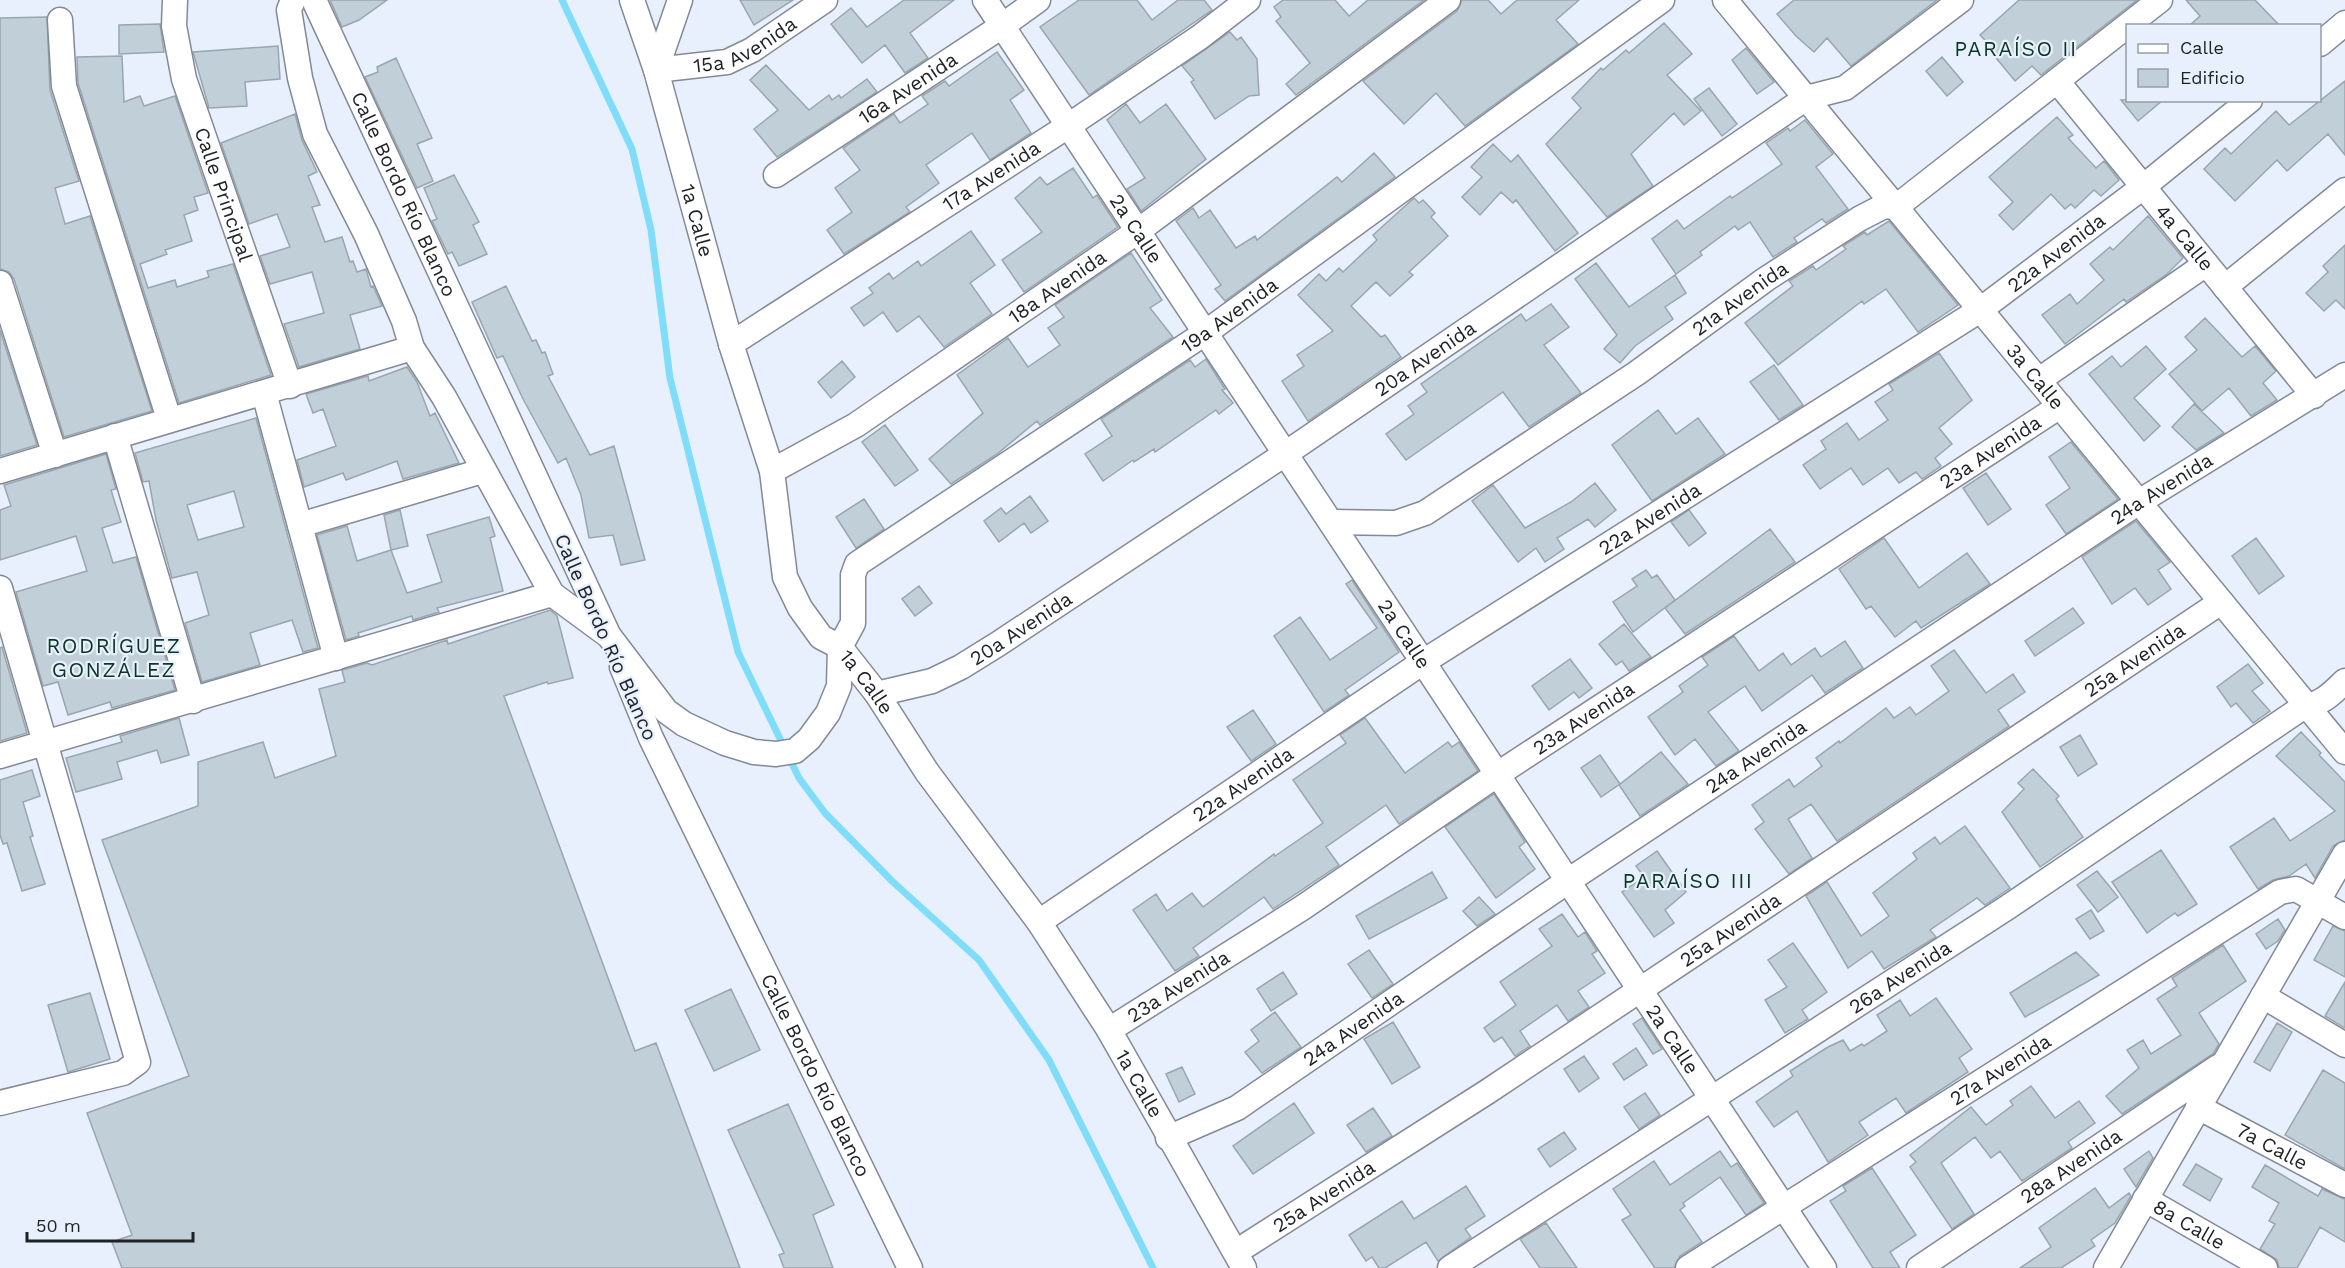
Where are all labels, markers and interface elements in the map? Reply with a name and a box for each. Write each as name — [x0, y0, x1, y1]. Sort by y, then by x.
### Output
street label: 15a Avenida — [692, 11, 801, 78]
legend — [2126, 24, 2321, 102]
district label: PARAÍSO II — [1954, 36, 2078, 61]
text: Calle — [2180, 37, 2224, 58]
street label: 16a Avenida — [854, 47, 962, 129]
text: Edificio — [2180, 67, 2245, 88]
street label: Calle Bordo Río Blanco — [346, 88, 462, 301]
street label: Calle Principal — [190, 124, 258, 265]
street label: 17a Avenida — [938, 135, 1045, 216]
street label: 1a Calle — [676, 181, 719, 260]
street label: 2a Calle — [1105, 189, 1168, 268]
street label: 4a Calle — [2150, 199, 2219, 276]
street label: 22a Avenida — [2002, 208, 2110, 297]
street label: 18a Avenida — [1004, 245, 1111, 329]
street label: 21a Avenida — [1687, 256, 1793, 341]
street label: 19a Avenida — [1176, 272, 1282, 358]
street label: 20a Avenida — [1370, 315, 1480, 401]
street label: 3a Calle — [2001, 339, 2070, 414]
street label: 23a Avenida — [1935, 410, 2045, 494]
street label: 24a Avenida — [2106, 448, 2217, 530]
street label: 22a Avenida — [1594, 477, 1705, 560]
street label: Calle Bordo Río Blanco — [550, 530, 662, 744]
street label: 20a Avenida — [965, 586, 1077, 670]
street label: 2a Calle — [1373, 595, 1436, 673]
street label: 25a Avenida — [2079, 618, 2189, 702]
district label: RODRÍGUEZ GONZÁLEZ — [46, 633, 182, 682]
street label: 1a Calle — [835, 645, 899, 718]
street label: 23a Avenida — [1528, 676, 1639, 760]
street label: 24a Avenida — [1701, 714, 1811, 799]
street label: 22a Avenida — [1188, 742, 1298, 827]
district label: PARAÍSO III — [1622, 868, 1754, 893]
street label: 25a Avenida — [1675, 887, 1785, 972]
street label: 26a Avenida — [1844, 935, 1956, 1019]
street label: 23a Avenida — [1123, 945, 1234, 1027]
street label: Calle Bordo Río Blanco — [756, 970, 876, 1181]
street label: 24a Avenida — [1298, 986, 1408, 1071]
street label: 2a Calle — [1641, 1000, 1704, 1078]
street label: 27a Avenida — [1945, 1029, 2055, 1111]
street label: 1a Calle — [1111, 1045, 1168, 1122]
street label: 7a Calle — [2232, 1118, 2312, 1175]
street label: 28a Avenida — [2016, 1123, 2126, 1209]
street label: 25a Avenida — [1268, 1155, 1379, 1237]
street label: 8a Calle — [2149, 1194, 2229, 1254]
scale bar — [27, 1205, 194, 1243]
text: 50 m — [36, 1215, 81, 1236]

